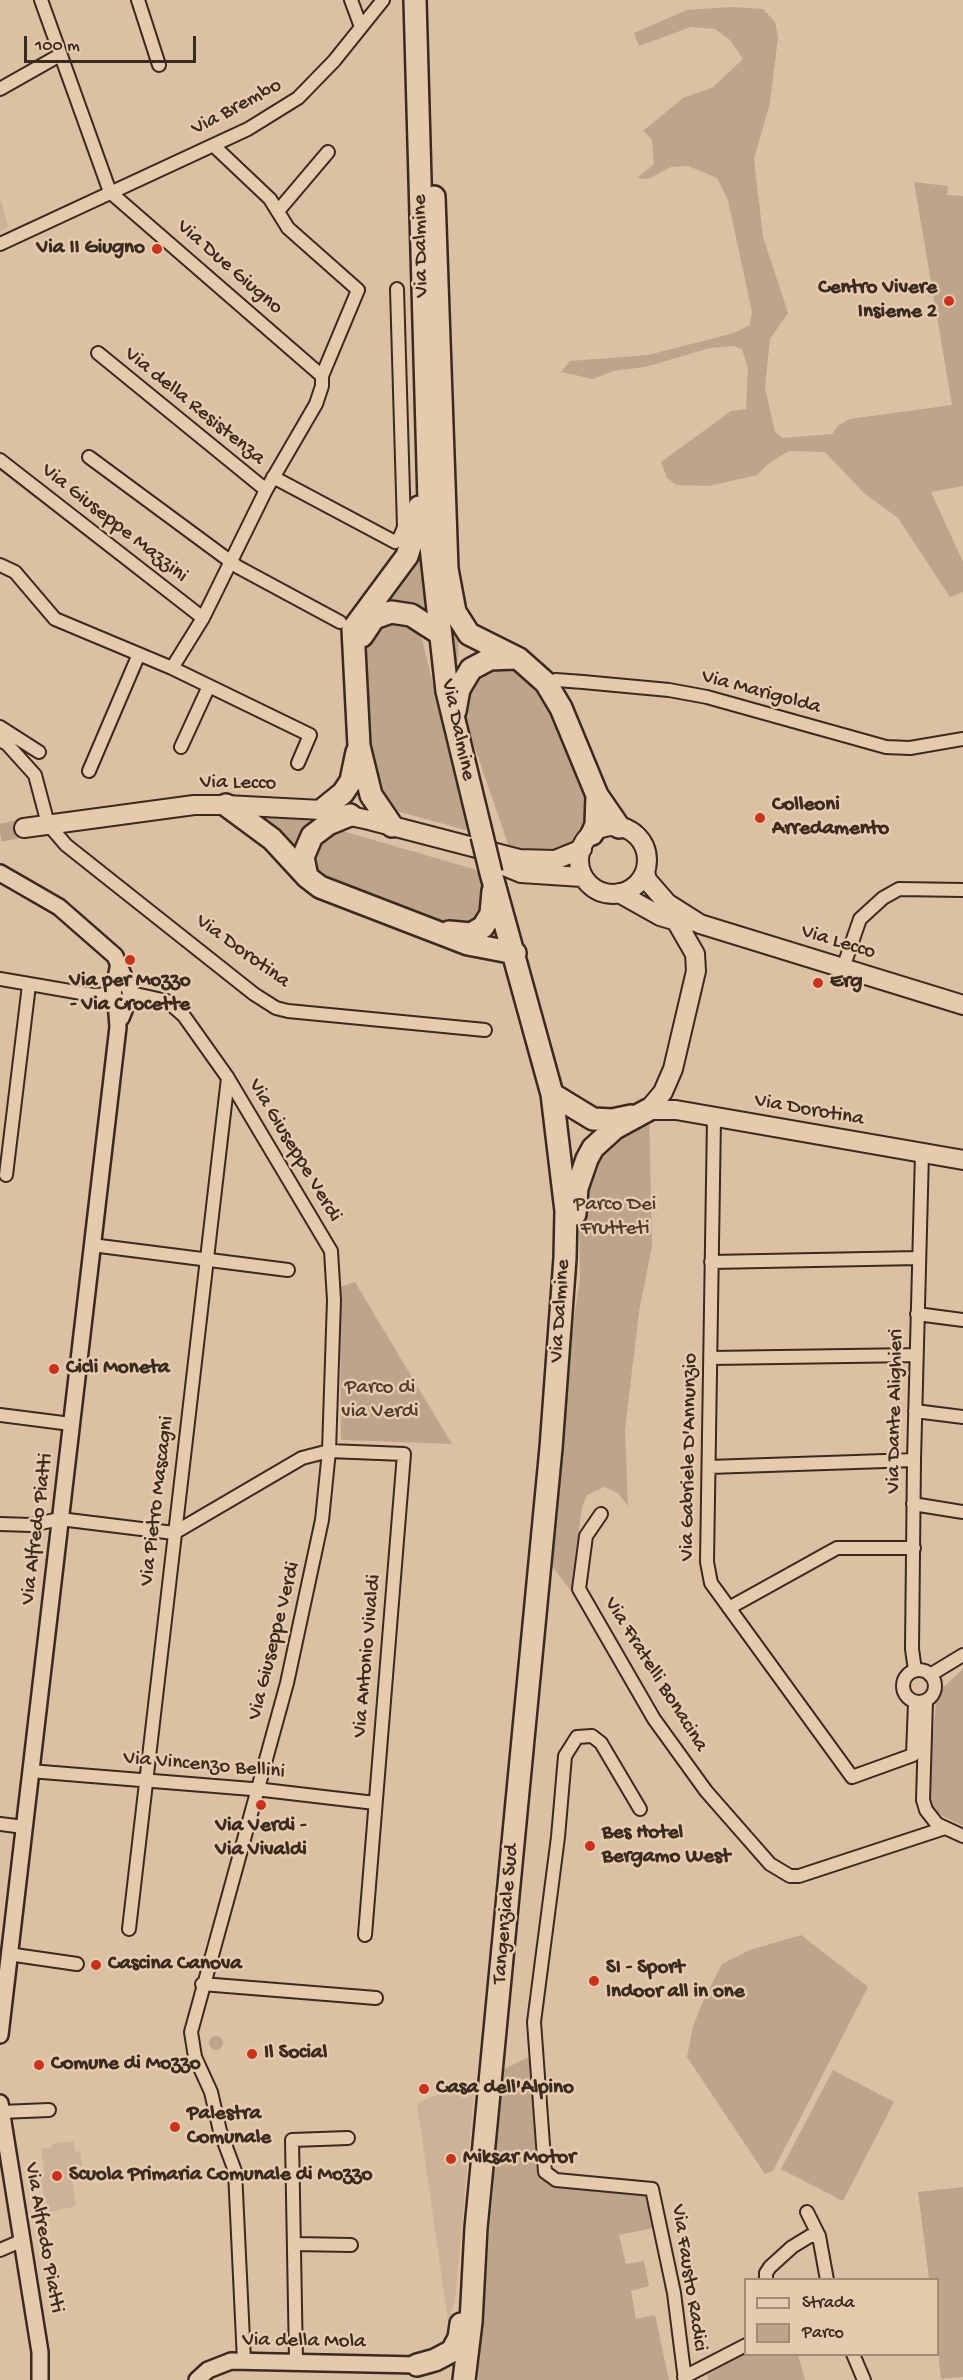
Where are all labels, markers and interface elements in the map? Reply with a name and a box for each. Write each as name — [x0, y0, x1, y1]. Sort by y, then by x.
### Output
scale bar — [27, 24, 200, 62]
text: 100 m — [35, 36, 80, 57]
street label: Via Brembo — [187, 74, 287, 142]
street label: Via Dalmine — [409, 194, 435, 298]
street label: Via Due Giugno — [171, 215, 287, 321]
place label: Via II Giugno — [37, 236, 145, 262]
marker: Via II Giugno — [150, 242, 164, 256]
place label: Centro Vivere Insieme 2 — [818, 276, 937, 326]
marker: Centro Vivere Insieme 2 — [942, 294, 956, 308]
street label: Via della Resistenza — [118, 342, 270, 472]
street label: Via Giuseppe Mazzini — [36, 459, 192, 589]
street label: Via Marigolda — [699, 665, 823, 721]
street label: Via Dalmine — [434, 677, 480, 783]
street label: Via Lecco — [200, 771, 276, 797]
place label: Colleoni Arredamento — [772, 793, 889, 843]
marker: Colleoni Arredamento — [753, 811, 767, 825]
street label: Via Dorotina — [190, 909, 294, 995]
street label: Via Lecco — [798, 920, 878, 966]
marker: Via per Mozzo - Via Crocette — [123, 953, 137, 967]
place label: Via per Mozzo - Via Crocette — [69, 969, 191, 1019]
place label: Erg — [830, 970, 862, 996]
marker: Erg — [811, 976, 825, 990]
street label: Via Giuseppe Verdi — [241, 1075, 347, 1227]
street label: Via Dorotina — [752, 1089, 866, 1133]
park label: Parco Dei Frutteti — [574, 1193, 656, 1243]
street label: Via Dalmine — [545, 1259, 577, 1363]
street label: Via Dante Alighieri — [882, 1328, 910, 1494]
street label: Via Gabriele D'Annunzio — [676, 1353, 704, 1561]
place label: Cicli Moneta — [66, 1356, 170, 1382]
marker: Cicli Moneta — [47, 1362, 61, 1376]
park label: Parco di via Verdi — [341, 1376, 419, 1426]
street label: Via Pietro Mascagni — [135, 1415, 181, 1587]
street label: Via Alfredo Piatti — [16, 1452, 60, 1606]
street label: Via Giuseppe Verdi — [243, 1559, 307, 1723]
street label: Via Antonio Vivaldi — [348, 1573, 388, 1739]
street label: Via Fratelli Bonacina — [597, 1593, 713, 1757]
street label: Via Vincenzo Bellini — [122, 1746, 286, 1786]
marker: Via Verdi - Via Vivaldi — [254, 1798, 268, 1812]
place label: Via Verdi - Via Vivaldi — [215, 1814, 307, 1864]
place label: Bes Hotel Bergamo West — [602, 1821, 730, 1871]
marker: Bes Hotel Bergamo West — [583, 1839, 597, 1853]
street label: Tangenziale Sud — [488, 1843, 526, 1985]
place label: Cascina Canova — [108, 1952, 242, 1978]
place label: SI - Sport Indoor all in one — [606, 1956, 745, 2006]
marker: Cascina Canova — [89, 1958, 103, 1972]
marker: SI - Sport Indoor all in one — [587, 1974, 601, 1988]
place label: Il Social — [264, 2041, 327, 2067]
marker: Il Social — [245, 2047, 259, 2061]
place label: Comune di Mozzo — [51, 2052, 201, 2078]
marker: Comune di Mozzo — [32, 2058, 46, 2072]
place label: Casa dell'Alpino — [436, 2076, 574, 2102]
marker: Casa dell'Alpino — [417, 2082, 431, 2096]
place label: Palestra Comunale — [187, 2102, 271, 2152]
marker: Palestra Comunale — [168, 2120, 182, 2134]
place label: Miksar Motor — [463, 2146, 576, 2172]
marker: Miksar Motor — [444, 2152, 458, 2166]
street label: Via Alfredo Piatti — [17, 2161, 69, 2315]
place label: Scuola Primaria Comunale di Mozzo — [69, 2163, 372, 2189]
marker: Scuola Primaria Comunale di Mozzo — [50, 2169, 64, 2183]
street label: Via Fausto Radici — [664, 2203, 712, 2353]
legend — [744, 2278, 939, 2356]
text: Strada — [802, 2293, 855, 2314]
text: Parco — [802, 2323, 844, 2344]
street label: Via della Mola — [242, 2328, 366, 2356]

